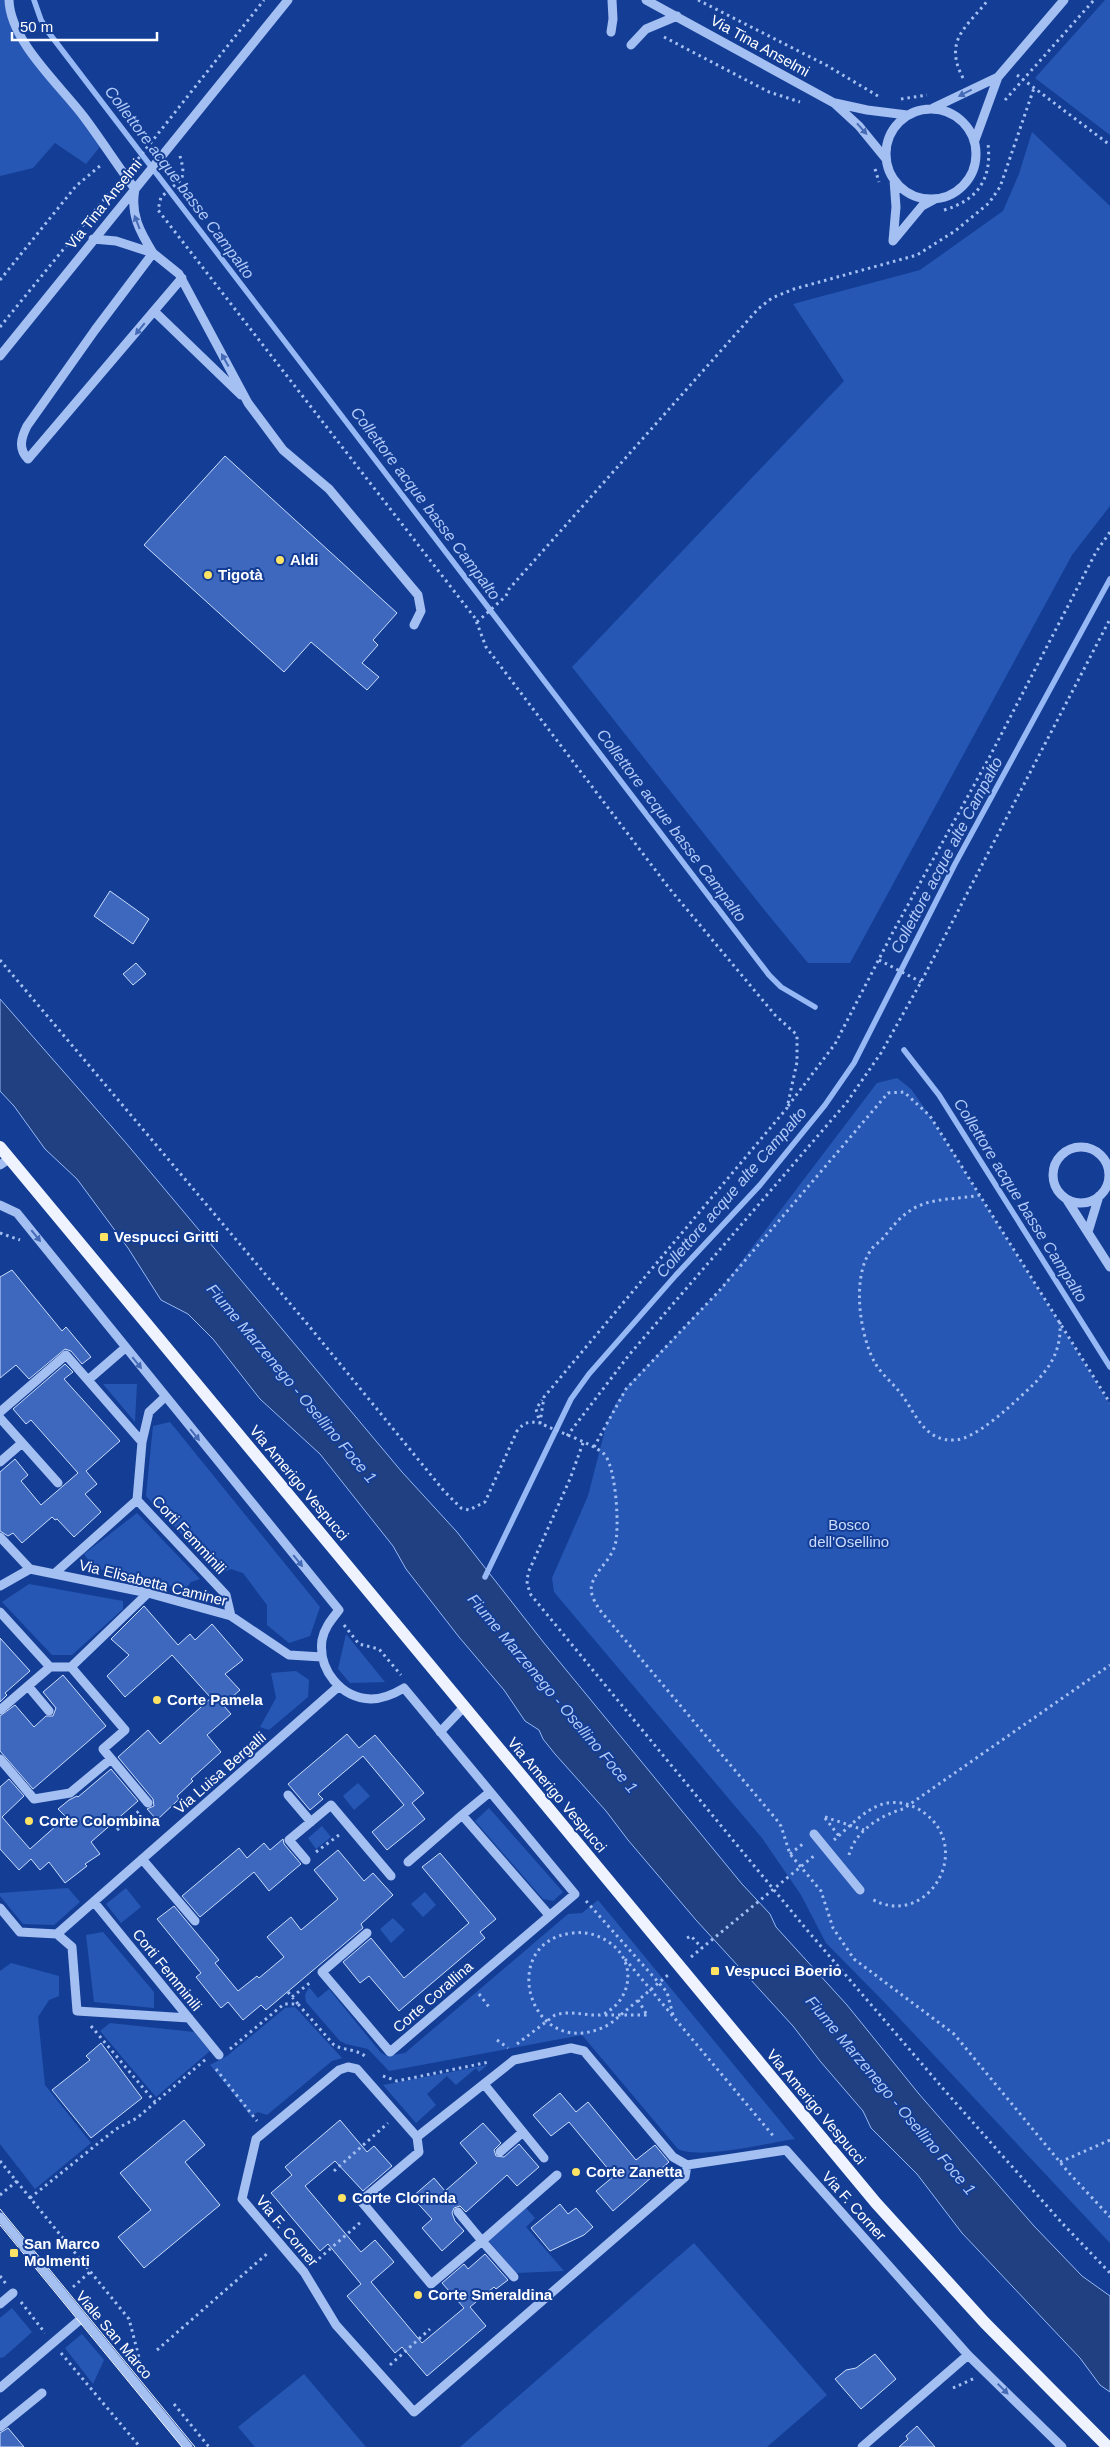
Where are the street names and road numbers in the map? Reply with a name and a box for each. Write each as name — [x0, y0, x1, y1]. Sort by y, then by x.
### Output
street label: Via Tina Anselmi — [708, 11, 813, 80]
street label: Via Tina Anselmi — [62, 155, 145, 252]
street label: Via Amerigo Vespucci — [246, 1422, 352, 1544]
street label: Corti Femminili — [149, 1492, 230, 1577]
street label: Via Elisabetta Caminer — [77, 1556, 229, 1609]
street label: Via Luisa Bergalli — [170, 1728, 269, 1817]
street label: Via Amerigo Vespucci — [504, 1734, 610, 1856]
street label: Corti Femminili — [129, 1925, 205, 2014]
street label: Corte Corallina — [389, 1957, 476, 2036]
street label: Via Amerigo Vespucci — [763, 2046, 869, 2168]
street label: Via F. Corner — [819, 2168, 890, 2244]
street label: Via F. Corner — [253, 2192, 322, 2270]
street label: Viale San Marco — [73, 2287, 156, 2382]

